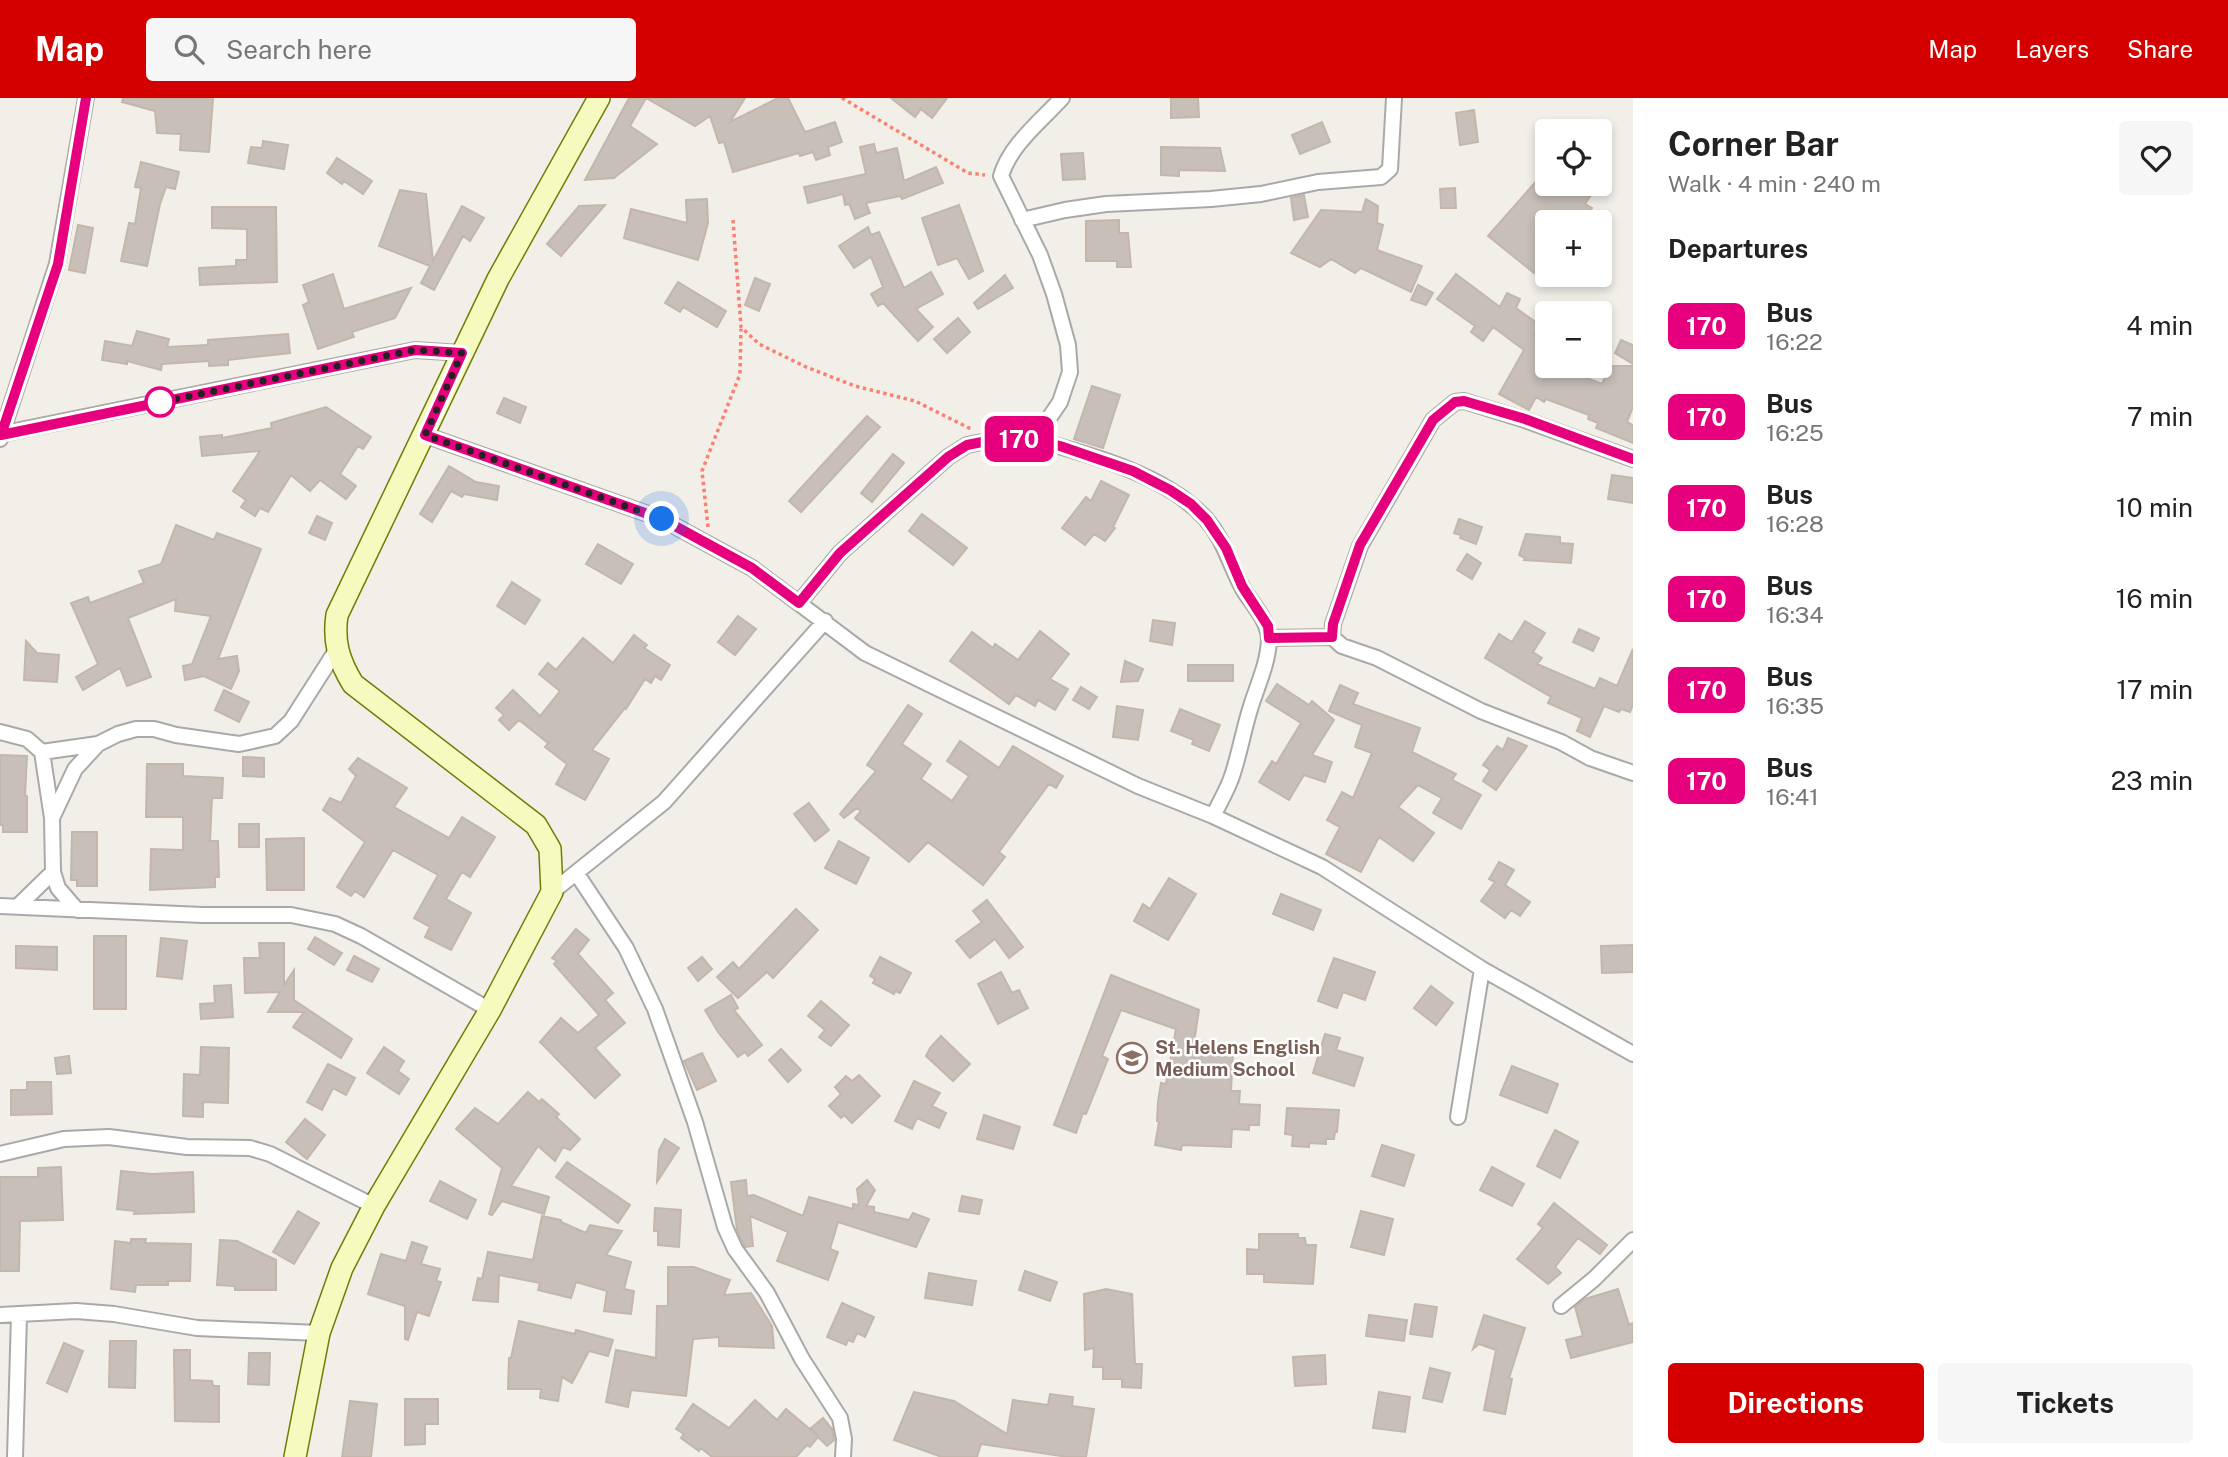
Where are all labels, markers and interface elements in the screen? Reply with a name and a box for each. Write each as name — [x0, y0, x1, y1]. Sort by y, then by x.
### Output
search box — [146, 18, 636, 81]
text: Map — [35, 30, 104, 68]
icon: search — [170, 30, 208, 68]
text: Search here — [226, 34, 372, 65]
text: Map — [1928, 35, 1977, 63]
text: Layers — [2015, 35, 2089, 63]
text: Share — [2127, 35, 2193, 63]
map controls — [1535, 119, 1612, 378]
button: locate — [1535, 119, 1612, 196]
button: heart — [2119, 121, 2193, 195]
text: Corner Bar — [1668, 125, 1839, 163]
text: Walk · 4 min · 240 m — [1668, 170, 1881, 197]
button: + — [1535, 210, 1612, 287]
text: Departures — [1668, 233, 1808, 264]
text: Bus — [1766, 297, 1813, 328]
button: − — [1535, 301, 1612, 378]
text: 4 min — [2126, 310, 2193, 341]
text: 170 — [1686, 312, 1727, 340]
text: 16:22 — [1766, 328, 1823, 355]
unlabelled marker — [145, 387, 175, 417]
text: Bus — [1766, 388, 1813, 419]
text: 7 min — [2127, 401, 2193, 432]
text: 170 — [1686, 403, 1727, 431]
line badge: 170 — [979, 416, 1059, 462]
text: 16:25 — [1766, 419, 1824, 446]
text: 170 — [999, 425, 1039, 453]
text: Bus — [1766, 479, 1813, 510]
text: 10 min — [2116, 492, 2193, 523]
text: 170 — [1686, 494, 1727, 522]
your location — [644, 501, 679, 536]
text: 16:28 — [1766, 510, 1824, 537]
text: Bus — [1766, 570, 1813, 601]
text: 16 min — [2116, 583, 2193, 614]
text: 170 — [1686, 585, 1727, 613]
text: 16:34 — [1766, 601, 1824, 628]
text: Bus — [1766, 661, 1813, 692]
text: 17 min — [2116, 674, 2193, 705]
text: 170 — [1686, 676, 1727, 704]
text: 16:35 — [1766, 692, 1824, 719]
text: Bus — [1766, 752, 1813, 783]
text: 23 min — [2111, 765, 2193, 796]
text: 170 — [1686, 767, 1727, 795]
text: 16:41 — [1766, 783, 1819, 810]
place label: St. Helens English Medium School — [1155, 1036, 1320, 1080]
school or university icon: St. Helens English Medium School — [1115, 1041, 1149, 1075]
button: Directions — [1668, 1363, 1924, 1443]
button: Tickets — [1938, 1363, 2193, 1443]

